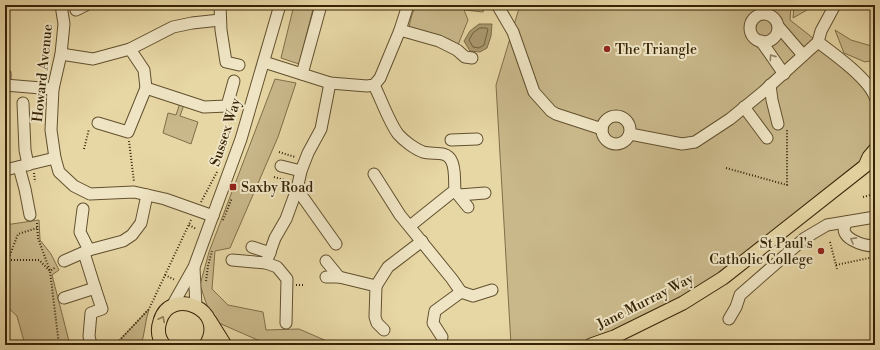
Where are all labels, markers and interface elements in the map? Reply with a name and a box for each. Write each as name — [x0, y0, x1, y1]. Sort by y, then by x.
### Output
street label: Howard Avenue — [29, 23, 57, 123]
place label: The Triangle — [615, 41, 697, 59]
marker: The Triangle — [602, 44, 612, 54]
one-way arrow — [770, 55, 777, 62]
street label: Sussex Way — [206, 96, 246, 169]
place label: Saxby Road — [241, 179, 313, 197]
marker: Saxby Road — [228, 182, 238, 192]
place label: St Paul's Catholic College — [709, 235, 813, 269]
one-way arrow — [850, 237, 857, 245]
marker: St Paul's Catholic College — [816, 246, 826, 256]
street label: Jane Murray Way — [593, 270, 697, 334]
one-way arrow — [157, 316, 165, 323]

